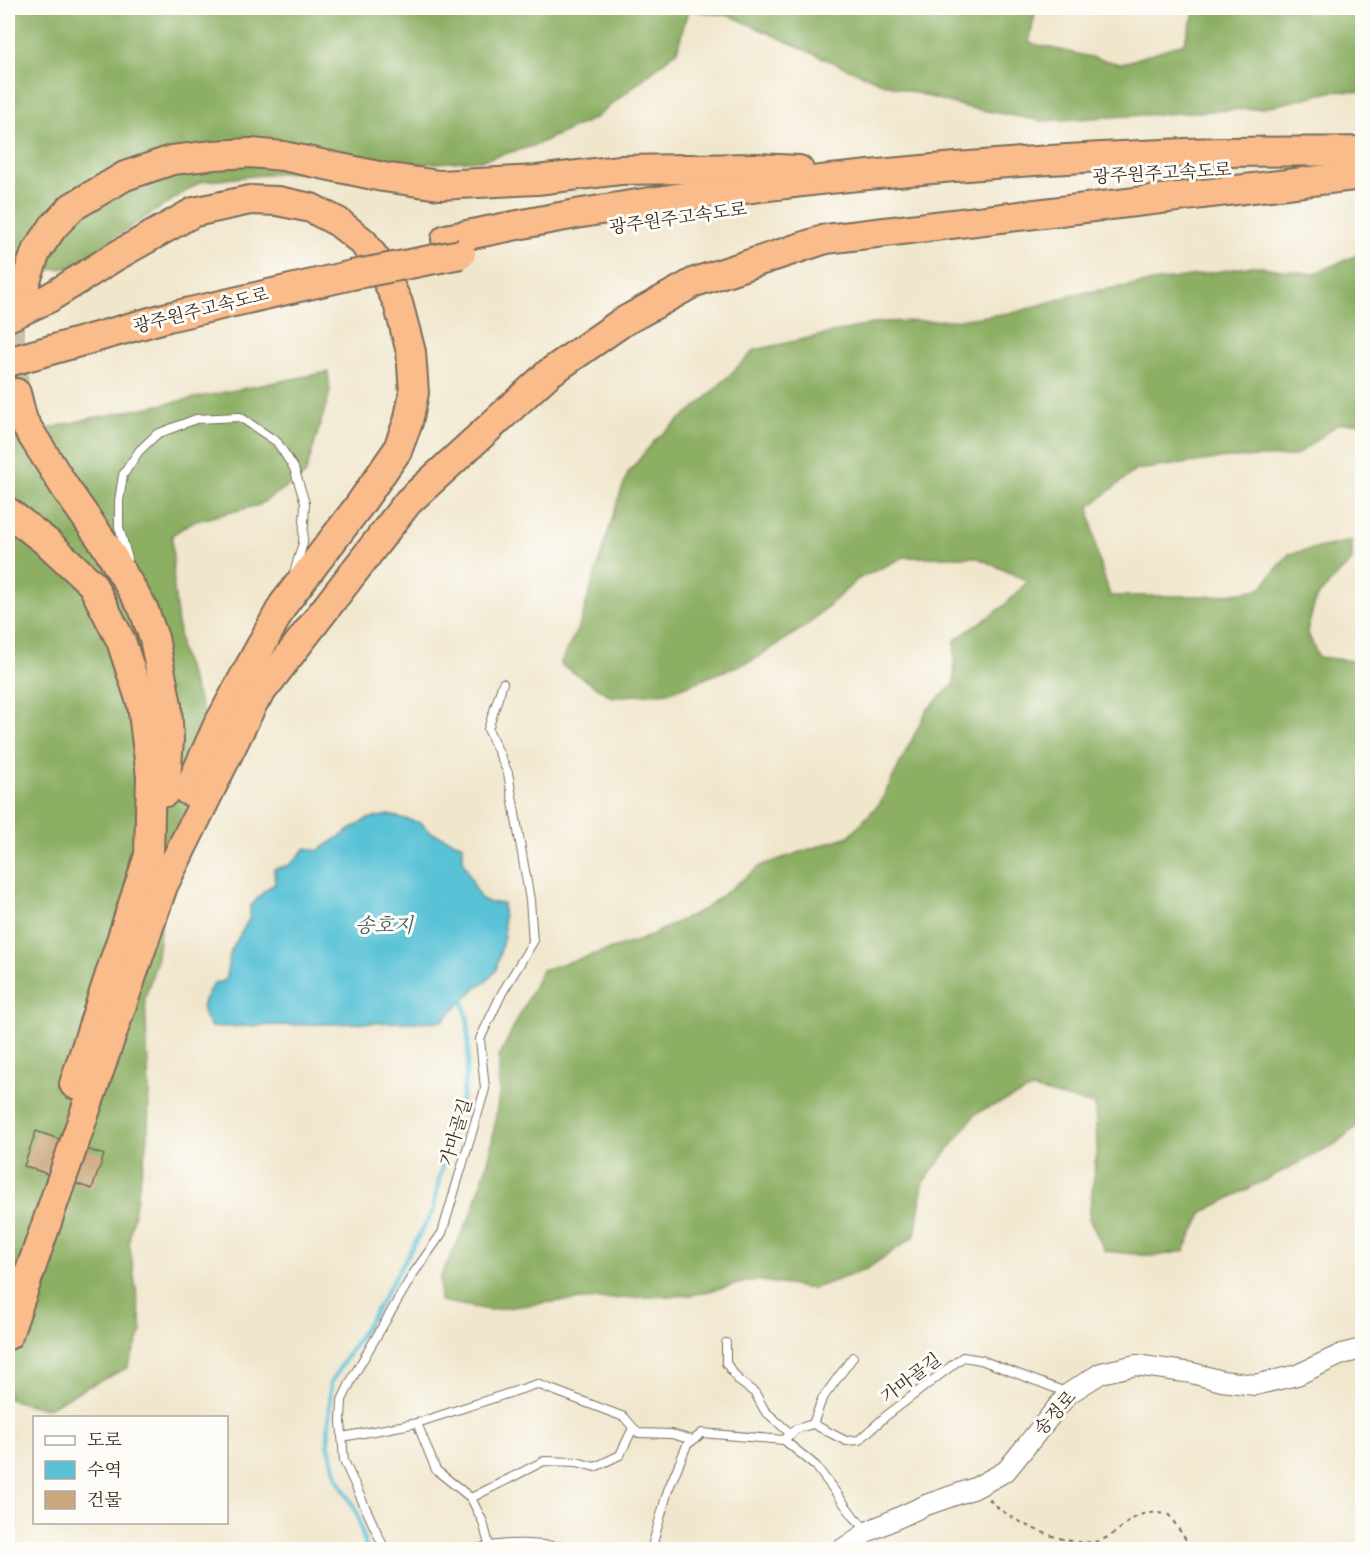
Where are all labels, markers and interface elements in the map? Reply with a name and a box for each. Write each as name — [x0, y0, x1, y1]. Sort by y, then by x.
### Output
street label: 광주원주고속도로 — [1092, 158, 1232, 191]
street label: 광주원주고속도로 — [608, 197, 749, 242]
street label: 광주원주고속도로 — [131, 282, 272, 340]
water label: 송호지 — [355, 913, 415, 941]
street label: 가마골길 — [435, 1096, 480, 1169]
street label: 가마골길 — [877, 1348, 947, 1410]
street label: 송정로 — [1029, 1386, 1083, 1442]
legend — [33, 1416, 228, 1524]
text: 도로 — [87, 1429, 122, 1454]
text: 수역 — [87, 1459, 122, 1484]
text: 건물 — [87, 1489, 122, 1514]

